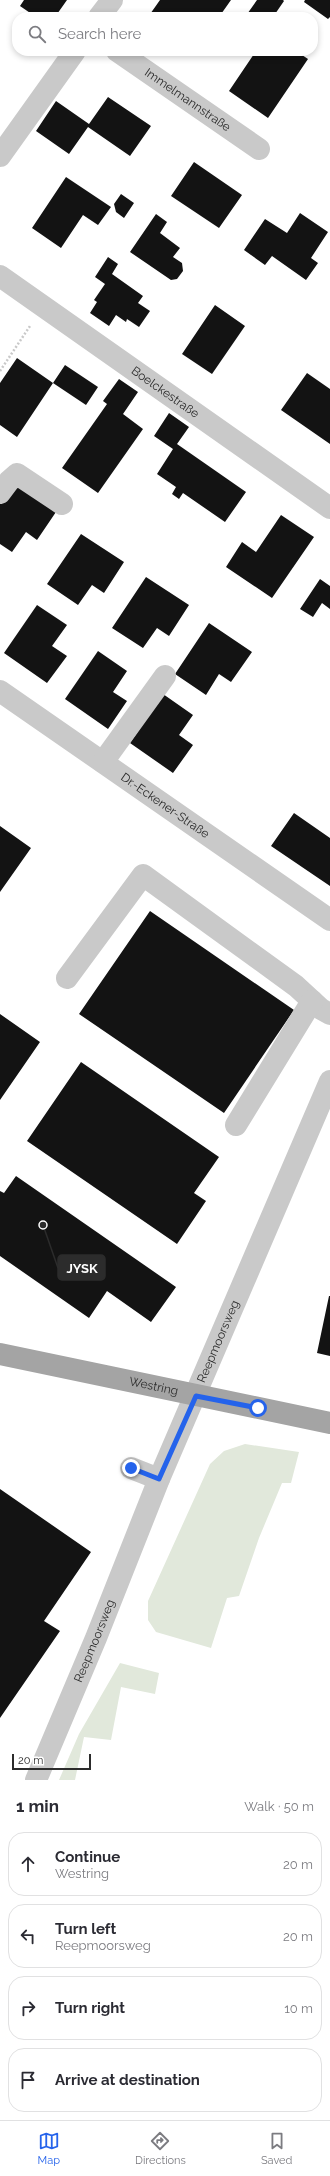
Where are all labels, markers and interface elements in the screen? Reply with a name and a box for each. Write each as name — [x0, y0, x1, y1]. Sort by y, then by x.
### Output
search box — [12, 12, 318, 56]
icon: search — [26, 23, 48, 45]
text: Search here — [58, 25, 141, 43]
street label: Immelmannstraße — [142, 65, 233, 134]
street label: Boelckestraße — [129, 364, 202, 421]
street label: Dr.-Eckener-Straße — [118, 770, 212, 841]
callout: JYSK — [58, 1255, 105, 1280]
text: JYSK — [66, 1261, 98, 1276]
street label: Reepmoorsweg — [194, 1298, 242, 1385]
street label: Westring — [128, 1374, 180, 1398]
route start — [249, 1399, 267, 1417]
route end — [122, 1459, 140, 1477]
street label: Reepmoorsweg — [71, 1597, 118, 1684]
scale bar — [12, 1752, 91, 1771]
text: 20 m — [18, 1754, 43, 1767]
text: 1 min — [16, 1796, 59, 1816]
text: Walk · 50 m — [244, 1799, 314, 1814]
text: Continue — [55, 1848, 120, 1866]
icon: ahead — [17, 1853, 39, 1875]
text: 20 m — [283, 1857, 313, 1872]
text: Westring — [55, 1866, 109, 1881]
text: Turn left — [55, 1920, 116, 1938]
icon: left — [17, 1925, 39, 1947]
text: 20 m — [283, 1929, 313, 1944]
text: Reepmoorsweg — [55, 1938, 151, 1953]
icon: right — [17, 1997, 39, 2019]
text: Turn right — [55, 1999, 125, 2017]
text: 10 m — [284, 2001, 313, 2016]
icon: arrive — [17, 2069, 39, 2091]
text: Arrive at destination — [55, 2071, 200, 2089]
tab: Map — [38, 2130, 60, 2167]
tab: Directions — [135, 2130, 186, 2167]
tab: Saved — [261, 2130, 292, 2167]

